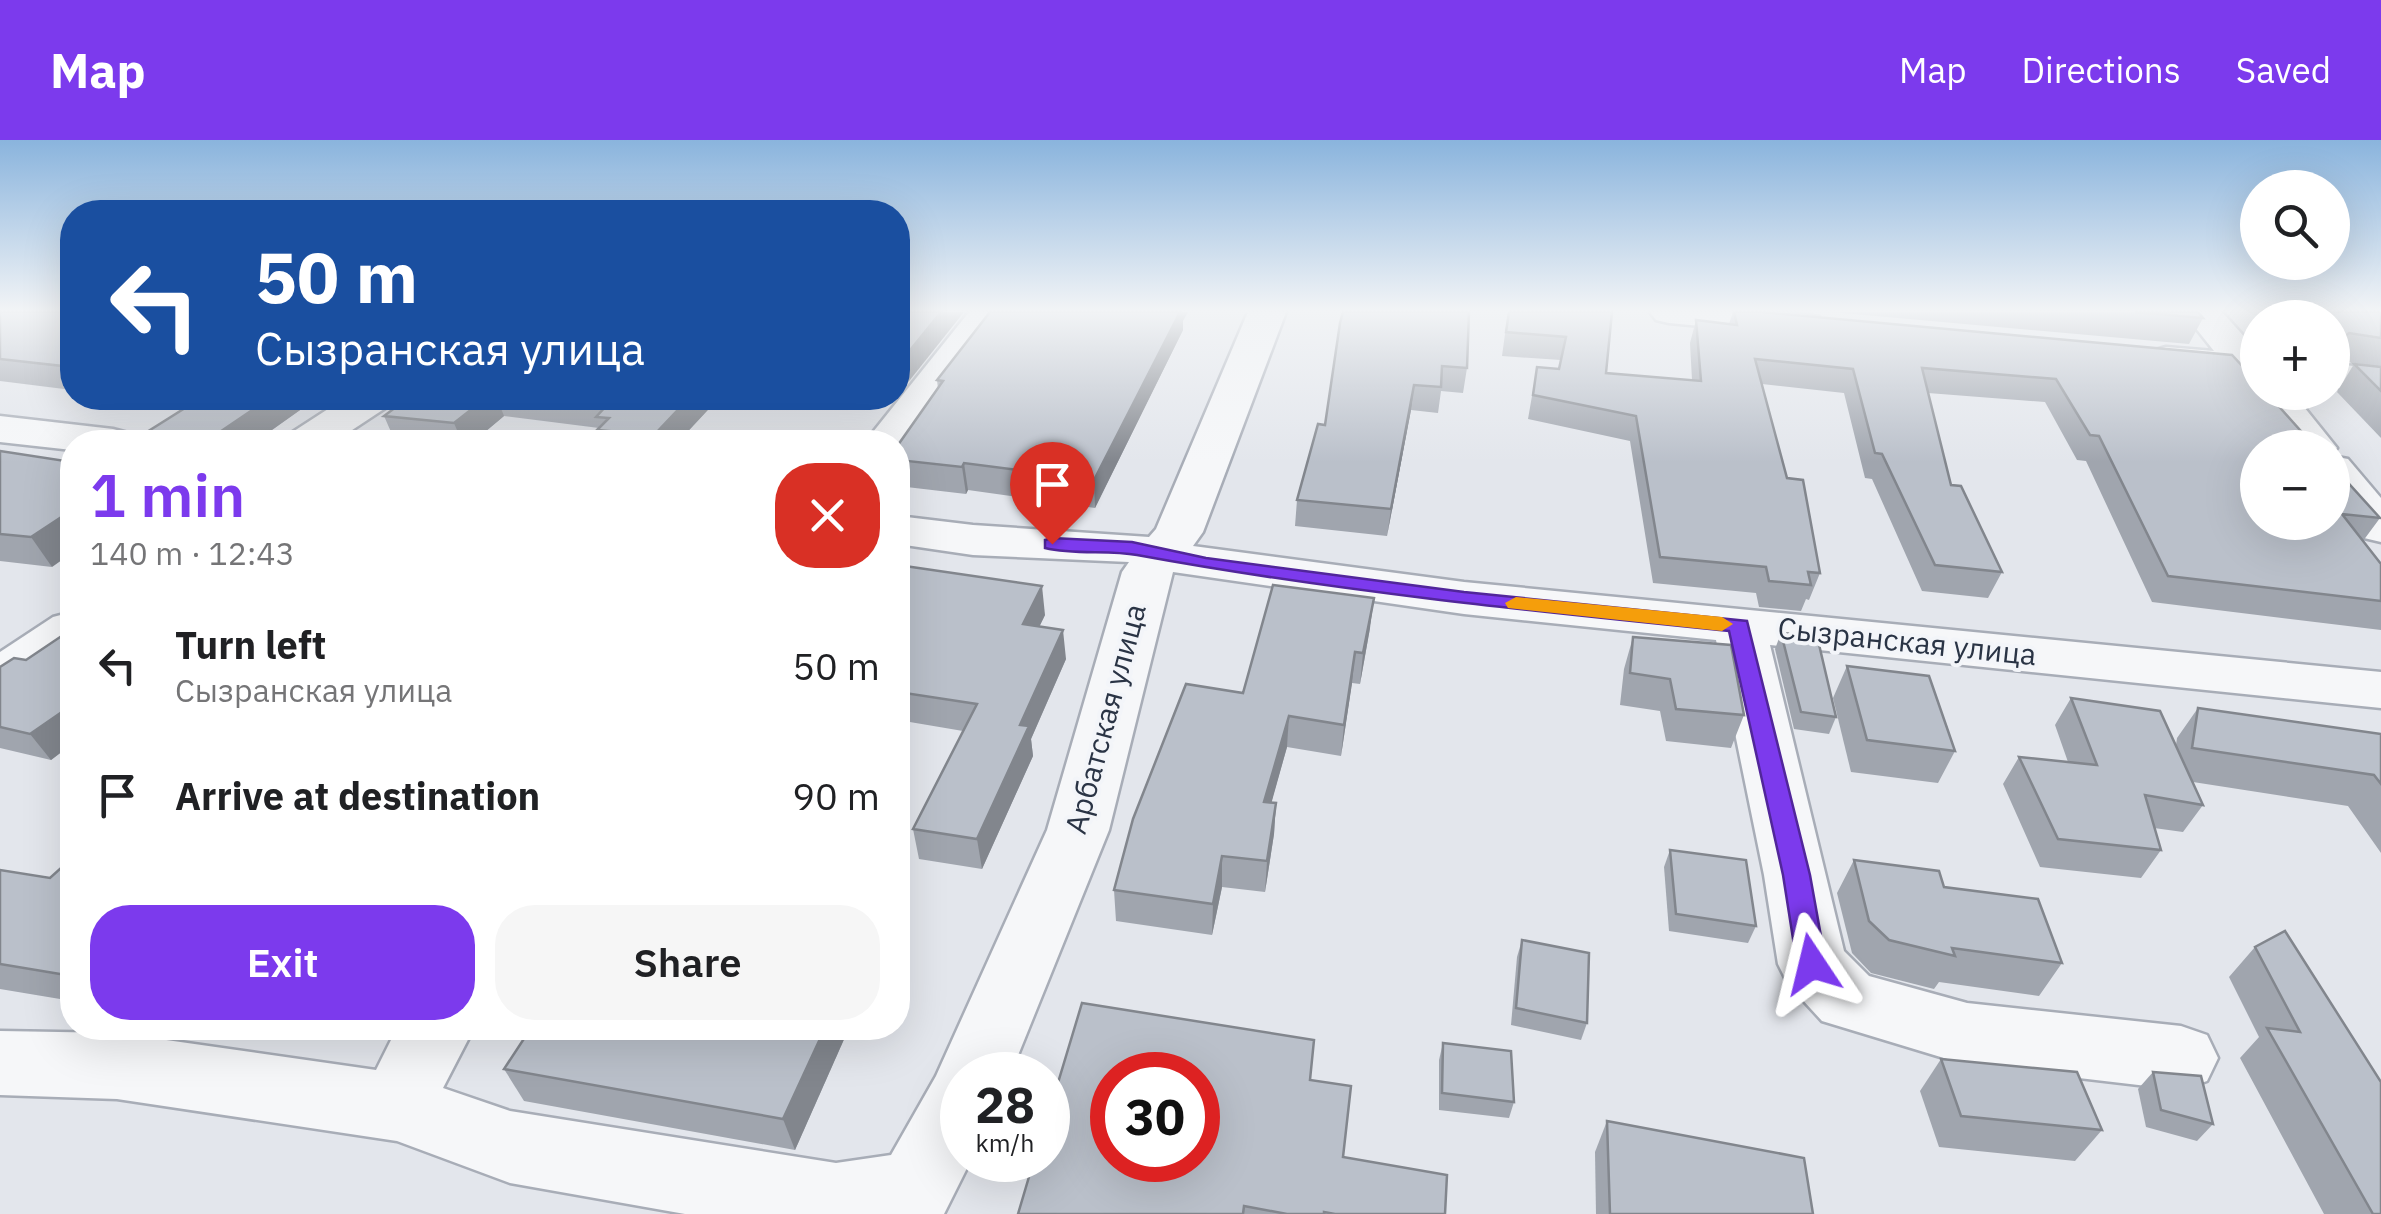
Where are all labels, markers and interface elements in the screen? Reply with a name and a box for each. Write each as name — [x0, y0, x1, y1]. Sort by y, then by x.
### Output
text: Map — [50, 39, 146, 101]
text: Map — [1899, 47, 1967, 93]
text: Directions — [2022, 47, 2181, 93]
text: Saved — [2236, 47, 2331, 93]
map controls — [2240, 170, 2350, 540]
button: search — [2240, 170, 2350, 280]
text: 50 m — [255, 231, 418, 322]
icon: left — [90, 240, 220, 370]
button: + — [2240, 300, 2350, 410]
text: Сызранская улица — [255, 319, 645, 377]
button: − — [2240, 430, 2350, 540]
pin — [1010, 442, 1095, 545]
text: 1 min — [90, 455, 245, 534]
icon: arrive — [1025, 457, 1080, 512]
button: close — [775, 463, 880, 568]
text: 140 m · 12:43 — [90, 532, 295, 574]
street label: Арбатская улица — [1055, 599, 1154, 838]
street label: Сызранская улица — [1776, 608, 2038, 673]
text: Turn left — [175, 620, 326, 669]
icon: left — [90, 638, 145, 693]
text: 50 m — [792, 641, 880, 690]
text: Сызранская улица — [175, 669, 452, 711]
icon: arrive — [90, 768, 145, 823]
text: Arrive at destination — [175, 771, 540, 820]
text: 90 m — [792, 771, 880, 820]
button: Exit — [90, 905, 475, 1020]
button: Share — [495, 905, 880, 1020]
position arrow — [1760, 912, 1864, 1016]
speed limit sign: 30 — [1090, 1052, 1220, 1182]
text: 28 — [975, 1072, 1035, 1137]
text: km/h — [976, 1126, 1034, 1159]

